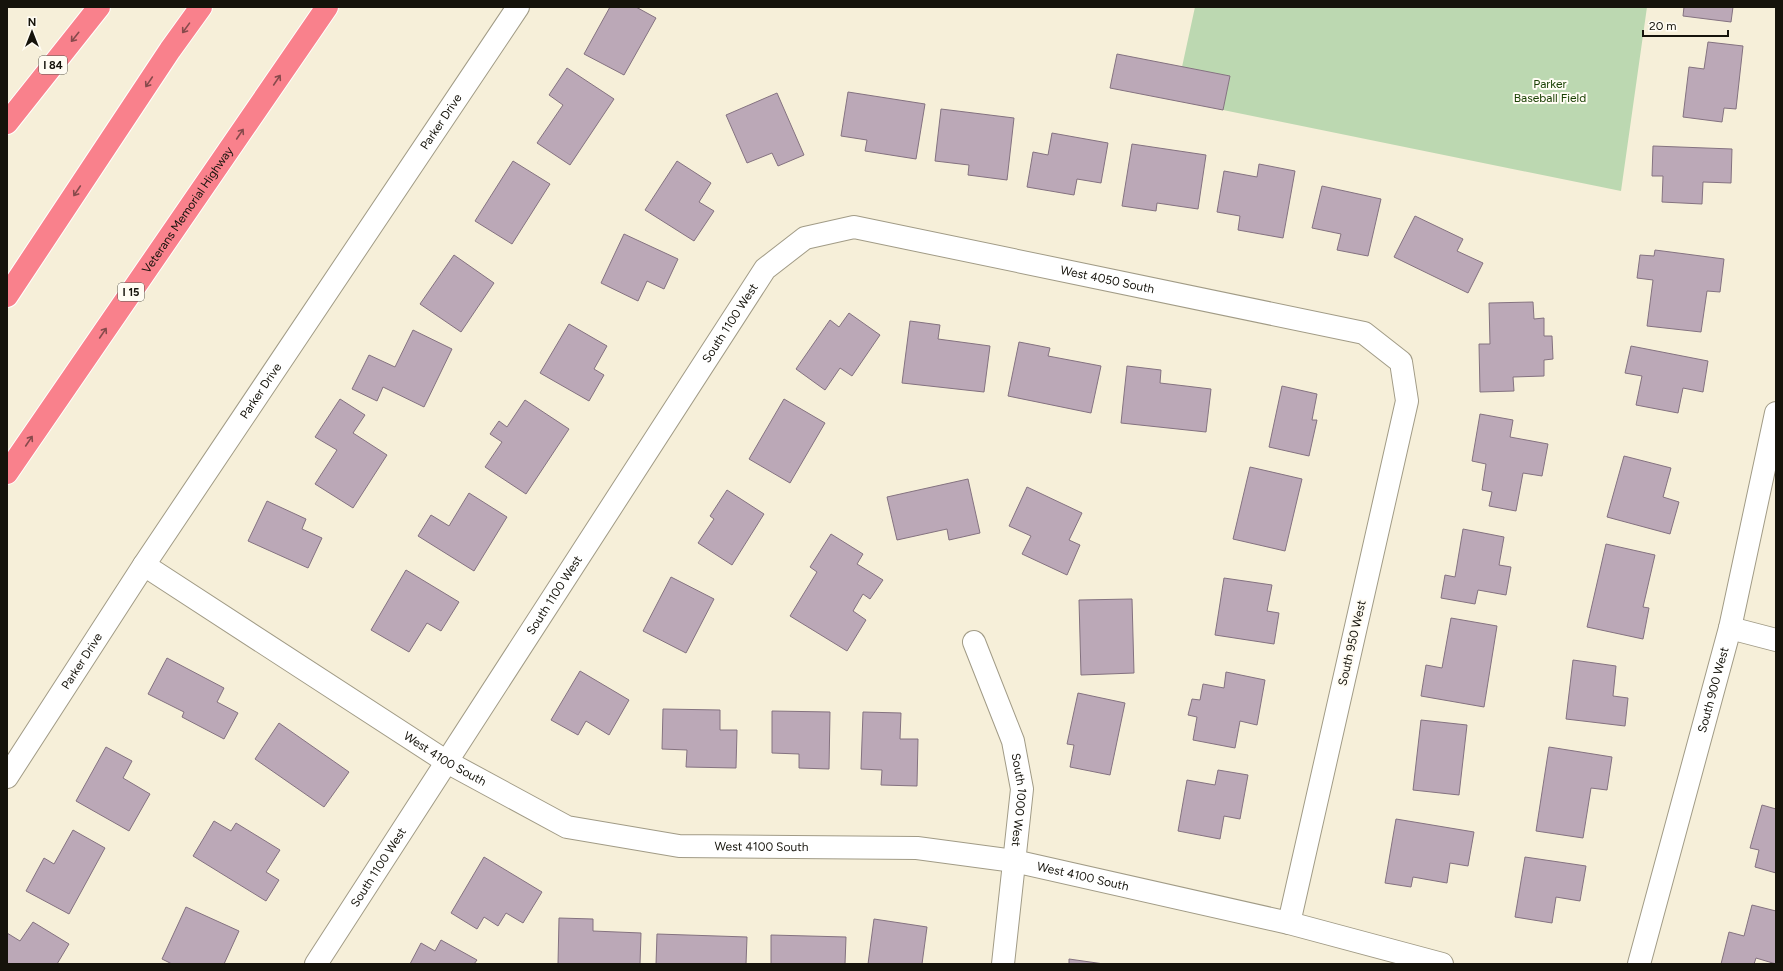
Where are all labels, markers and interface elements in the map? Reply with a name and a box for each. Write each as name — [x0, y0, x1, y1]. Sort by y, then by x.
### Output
north arrow — [12, 12, 52, 52]
scale bar — [1643, 12, 1728, 38]
text: N — [28, 16, 36, 29]
text: 20 m — [1649, 19, 1677, 33]
one-way arrow — [182, 23, 190, 34]
one-way arrow — [71, 32, 79, 43]
road number: I 84 — [39, 56, 67, 74]
one-way arrow — [273, 74, 281, 85]
one-way arrow — [144, 76, 152, 88]
park label: Parker Baseball Field — [1514, 77, 1586, 105]
street label: Parker Drive — [417, 91, 465, 152]
one-way arrow — [236, 129, 244, 140]
street label: Veterans Memorial Highway — [139, 143, 236, 276]
one-way arrow — [73, 185, 81, 196]
street label: West 4050 South — [1059, 263, 1156, 296]
street label: South 1100 West — [699, 281, 761, 365]
road number: I 15 — [118, 283, 144, 301]
one-way arrow — [99, 328, 107, 339]
street label: Parker Drive — [237, 360, 285, 421]
one-way arrow — [25, 435, 33, 446]
street label: South 1100 West — [524, 553, 585, 637]
street label: South 950 West — [1335, 598, 1369, 687]
street label: Parker Drive — [59, 630, 105, 692]
street label: South 900 West — [1695, 645, 1732, 734]
street label: West 4100 South — [401, 729, 489, 789]
street label: South 1000 West — [1008, 752, 1029, 848]
street label: South 1100 West — [348, 825, 409, 910]
street label: West 4100 South — [715, 839, 809, 854]
street label: West 4100 South — [1036, 859, 1130, 894]

